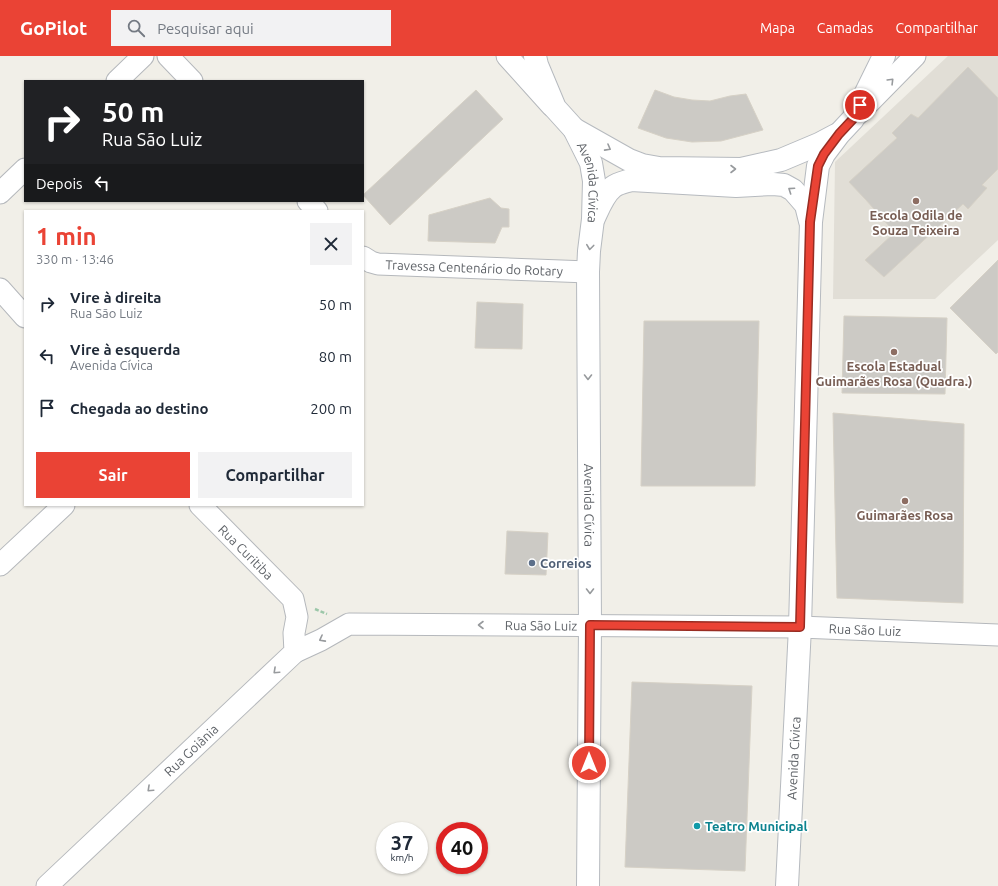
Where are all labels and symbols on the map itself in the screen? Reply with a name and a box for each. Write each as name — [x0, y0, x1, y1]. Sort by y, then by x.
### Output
one-way arrow — [886, 78, 893, 86]
pin — [843, 88, 877, 122]
street label: Avenida Cívica — [575, 140, 601, 224]
one-way arrow — [604, 143, 611, 150]
one-way arrow — [730, 165, 736, 173]
one-way arrow — [789, 188, 796, 195]
marker: Escola Odila de Souza Teixeira — [911, 196, 921, 206]
place label: Escola Odila de Souza Teixeira — [869, 208, 963, 237]
one-way arrow — [585, 244, 594, 250]
street label: Travessa Centenário do Rotary — [385, 257, 563, 278]
marker: Escola Estadual Guimarães Rosa (Quadra.) — [889, 347, 899, 357]
place label: Escola Estadual Guimarães Rosa (Quadra.) — [816, 359, 972, 389]
one-way arrow — [584, 374, 592, 380]
street label: Avenida Cívica — [582, 464, 597, 547]
marker: Guimarães Rosa — [900, 496, 910, 506]
place label: Guimarães Rosa — [857, 508, 953, 522]
street label: Rua Curitiba — [216, 522, 276, 582]
place label: Correios — [540, 556, 592, 570]
marker: Correios — [527, 558, 537, 568]
one-way arrow — [586, 588, 594, 594]
street label: Rua São Luiz — [505, 618, 577, 633]
one-way arrow — [478, 621, 484, 629]
street label: Rua São Luiz — [829, 621, 902, 638]
one-way arrow — [319, 634, 326, 641]
one-way arrow — [273, 666, 280, 673]
street label: Avenida Cívica — [784, 716, 802, 800]
street label: Rua Goiânia — [161, 721, 221, 779]
position arrow — [568, 742, 610, 784]
one-way arrow — [148, 784, 155, 791]
place label: Teatro Municipal — [705, 819, 807, 833]
marker: Teatro Municipal — [692, 821, 702, 831]
speed limit sign: 40 — [436, 822, 488, 874]

